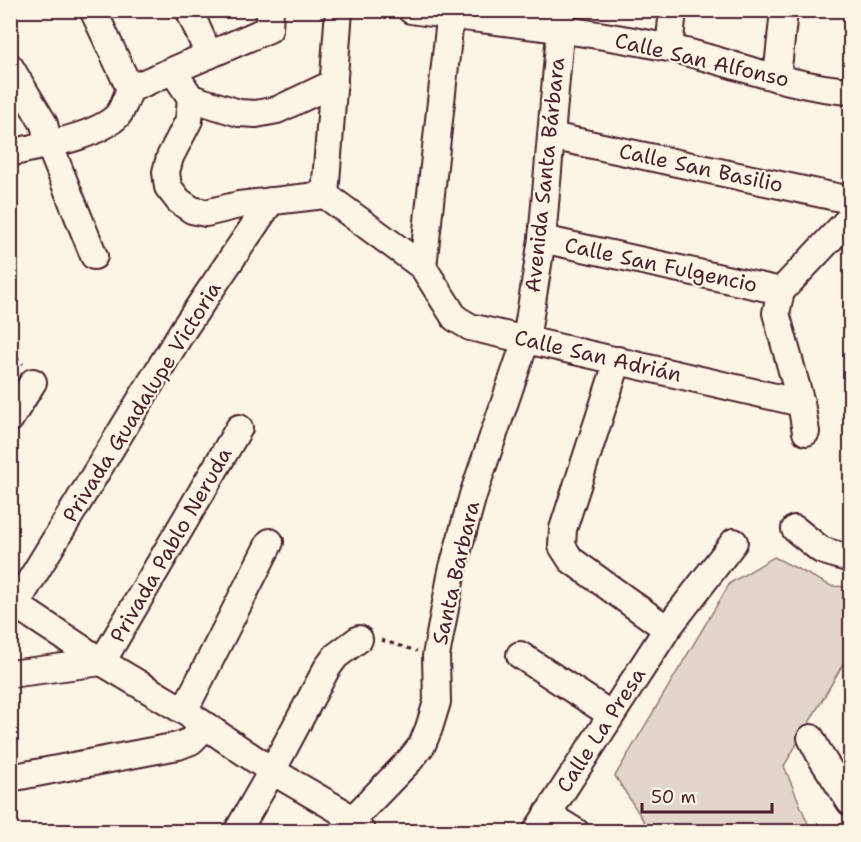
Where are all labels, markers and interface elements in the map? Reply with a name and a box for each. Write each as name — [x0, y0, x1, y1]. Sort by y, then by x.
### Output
street label: Calle San Alfonso — [612, 26, 792, 94]
street label: Avenida Santa Bárbara — [519, 56, 571, 294]
street label: Calle San Basilio — [616, 137, 786, 199]
street label: Calle San Fulgencio — [562, 231, 760, 299]
street label: Privada Guadalupe Victoria — [56, 276, 228, 528]
street label: Calle San Adrián — [512, 323, 684, 389]
street label: Privada Pablo Neruda — [104, 442, 238, 648]
street label: Santa Barbara — [426, 498, 486, 648]
street label: Calle La Presa — [550, 662, 652, 798]
scale bar — [642, 776, 772, 814]
text: 50 m — [651, 785, 696, 809]

